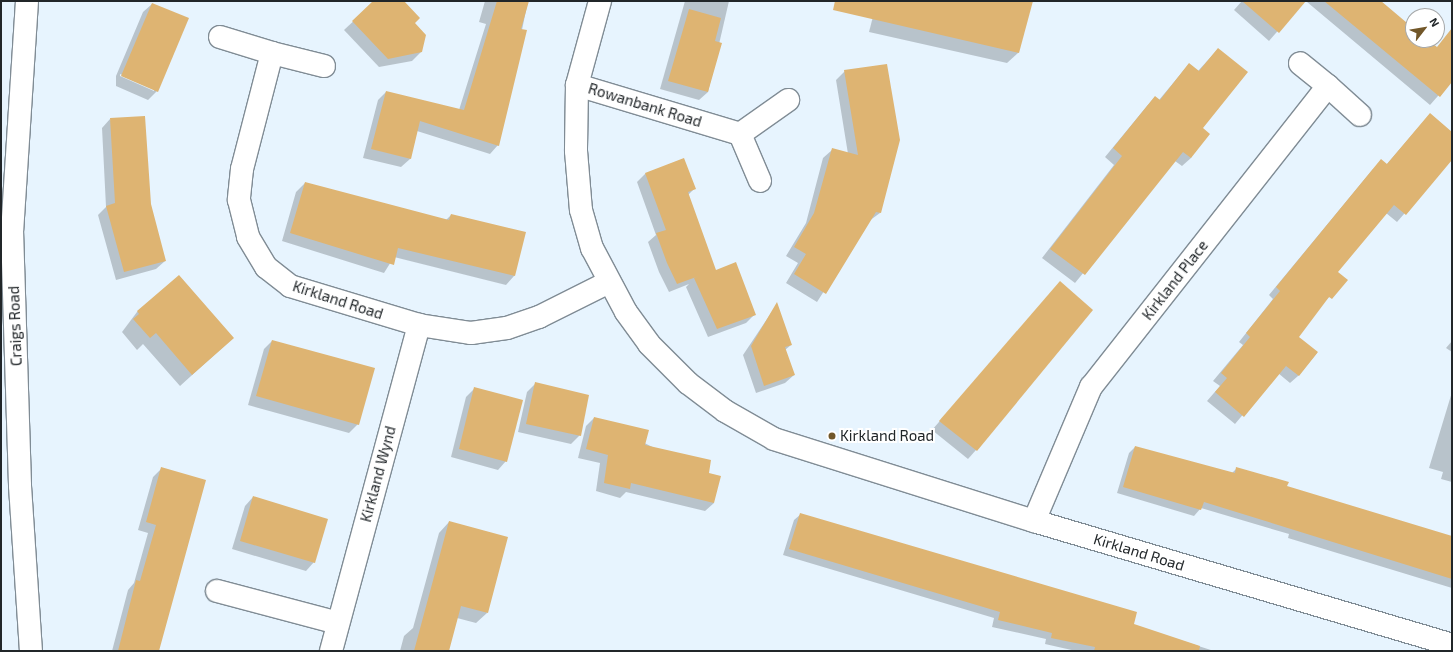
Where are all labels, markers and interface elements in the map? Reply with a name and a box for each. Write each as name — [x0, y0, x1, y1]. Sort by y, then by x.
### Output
north arrow — [1405, 8, 1445, 48]
text: N — [1427, 15, 1442, 29]
street label: Rowanbank Road — [586, 79, 704, 131]
street label: Kirkland Place — [1138, 236, 1212, 324]
street label: Kirkland Road — [290, 277, 386, 323]
street label: Craigs Road — [5, 286, 25, 366]
street label: Kirkland Wynd — [356, 424, 400, 524]
place label: Kirkland Road — [840, 427, 934, 445]
marker: Kirkland Road — [827, 431, 837, 441]
street label: Kirkland Road — [1091, 530, 1187, 574]

